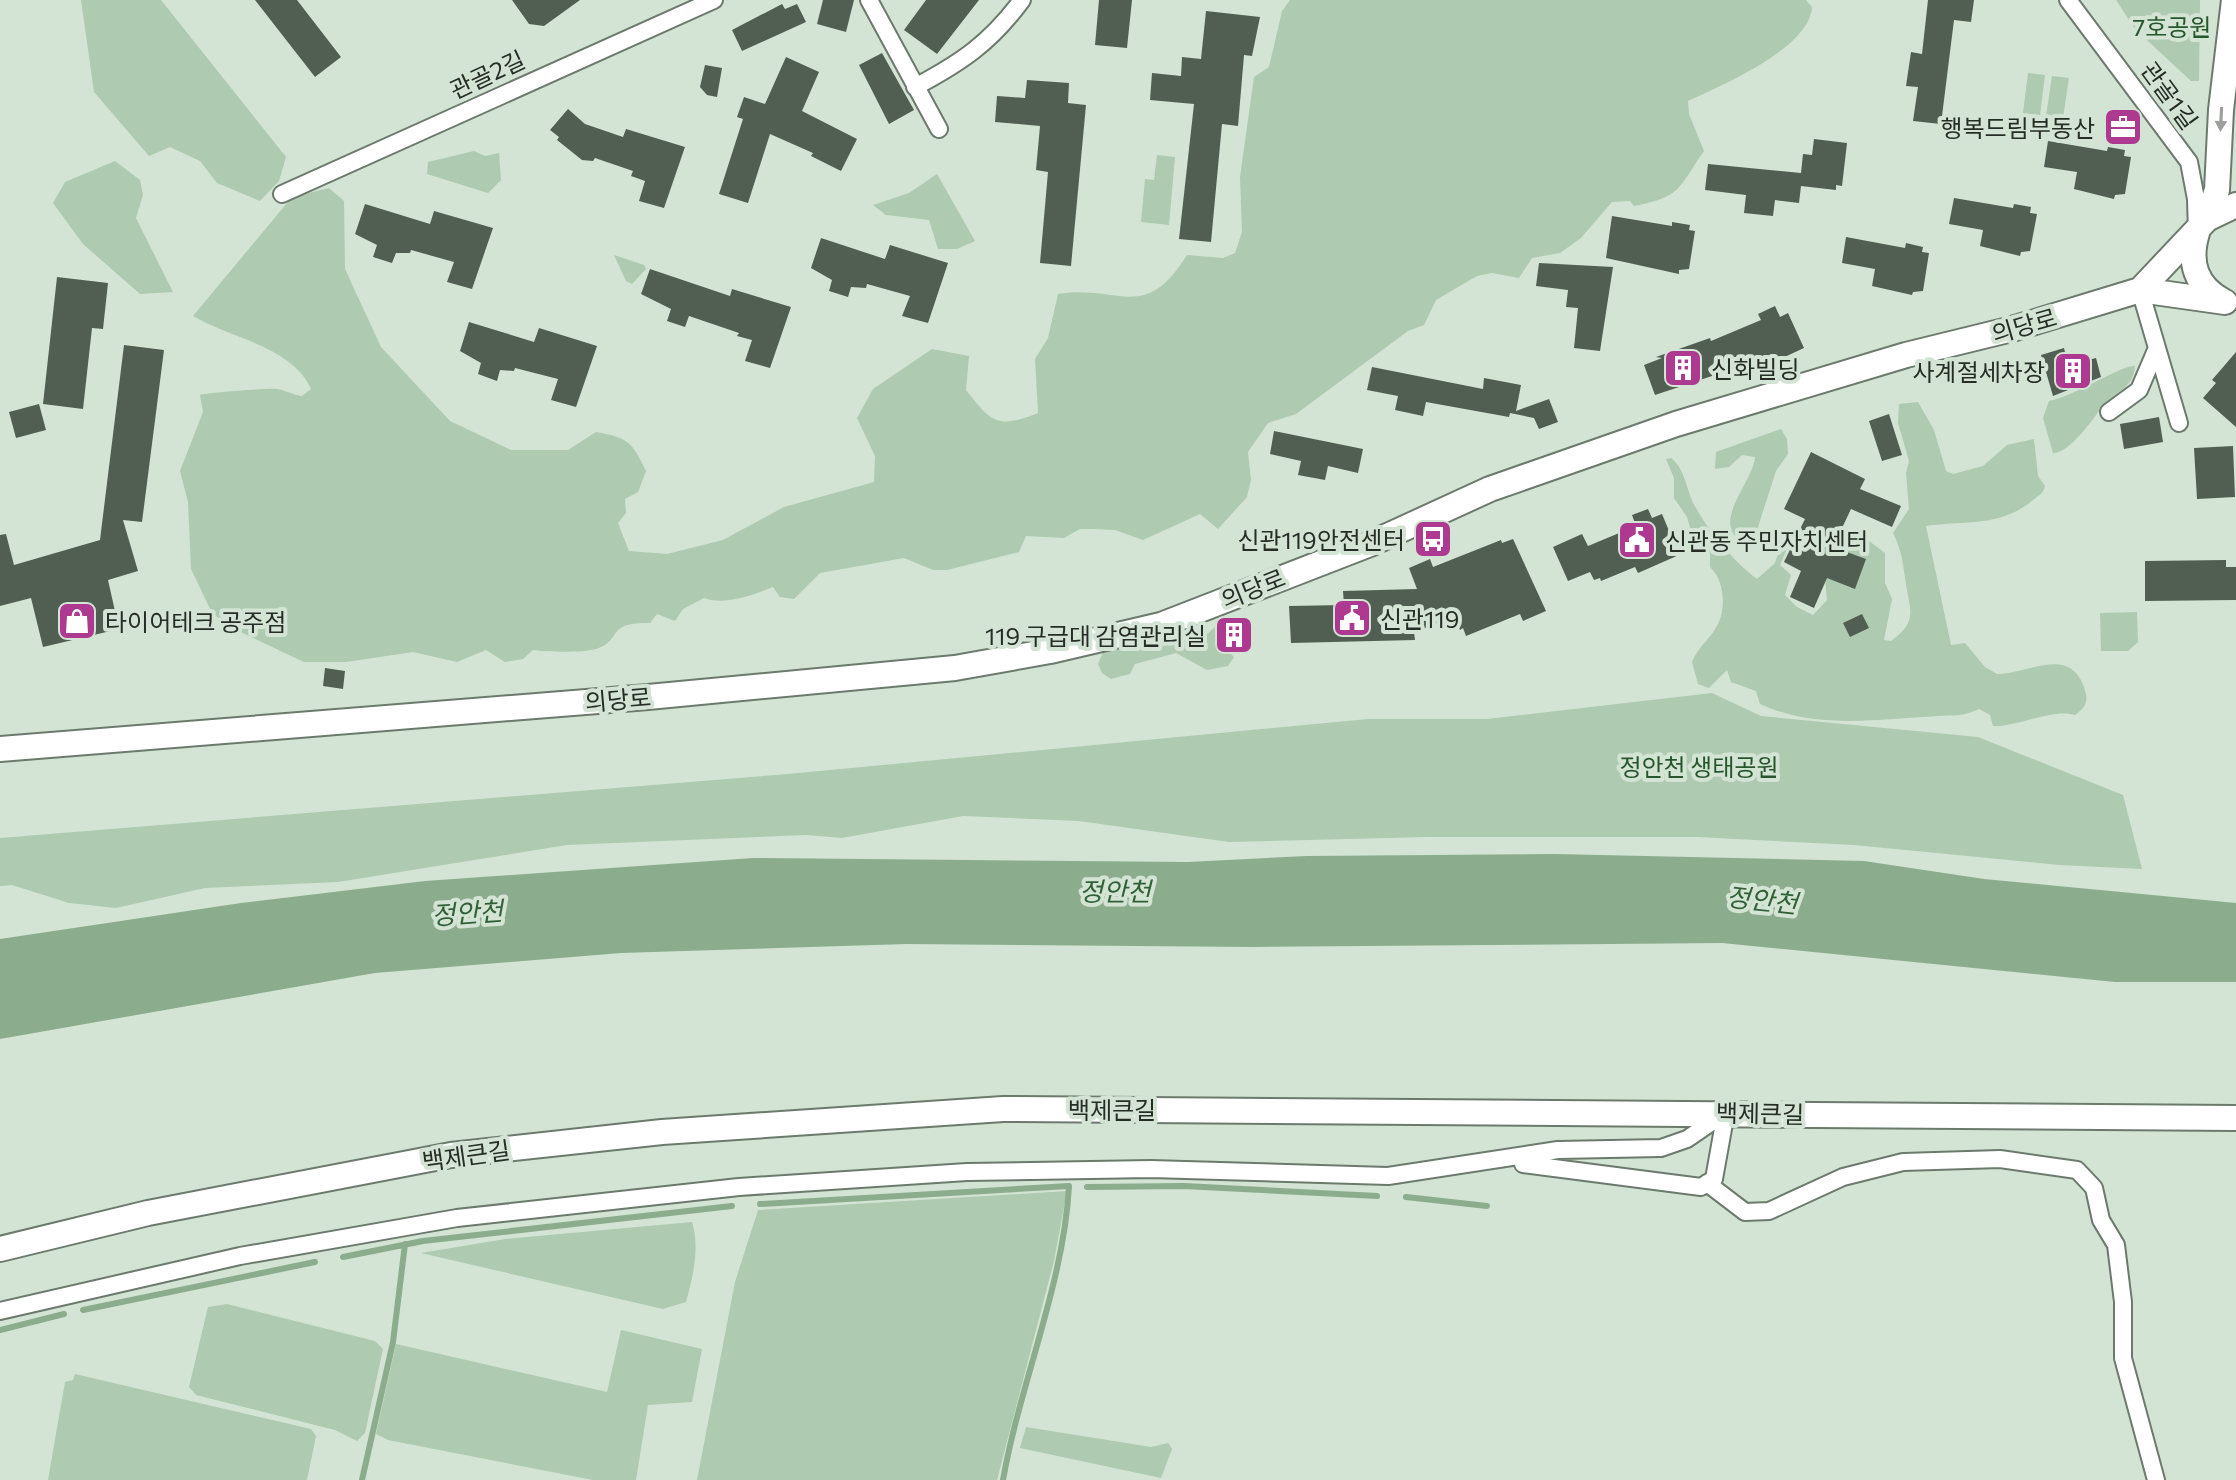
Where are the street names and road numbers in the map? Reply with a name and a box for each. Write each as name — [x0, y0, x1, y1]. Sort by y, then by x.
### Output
street label: 관골2길 — [445, 44, 529, 104]
street label: 관골1길 — [2136, 56, 2204, 134]
street label: 의당로 — [1988, 302, 2060, 348]
street label: 의당로 — [1217, 562, 1289, 614]
street label: 의당로 — [584, 682, 652, 716]
street label: 백제큰길 — [1068, 1095, 1156, 1124]
street label: 백제큰길 — [1716, 1098, 1804, 1128]
street label: 백제큰길 — [420, 1134, 512, 1176]

